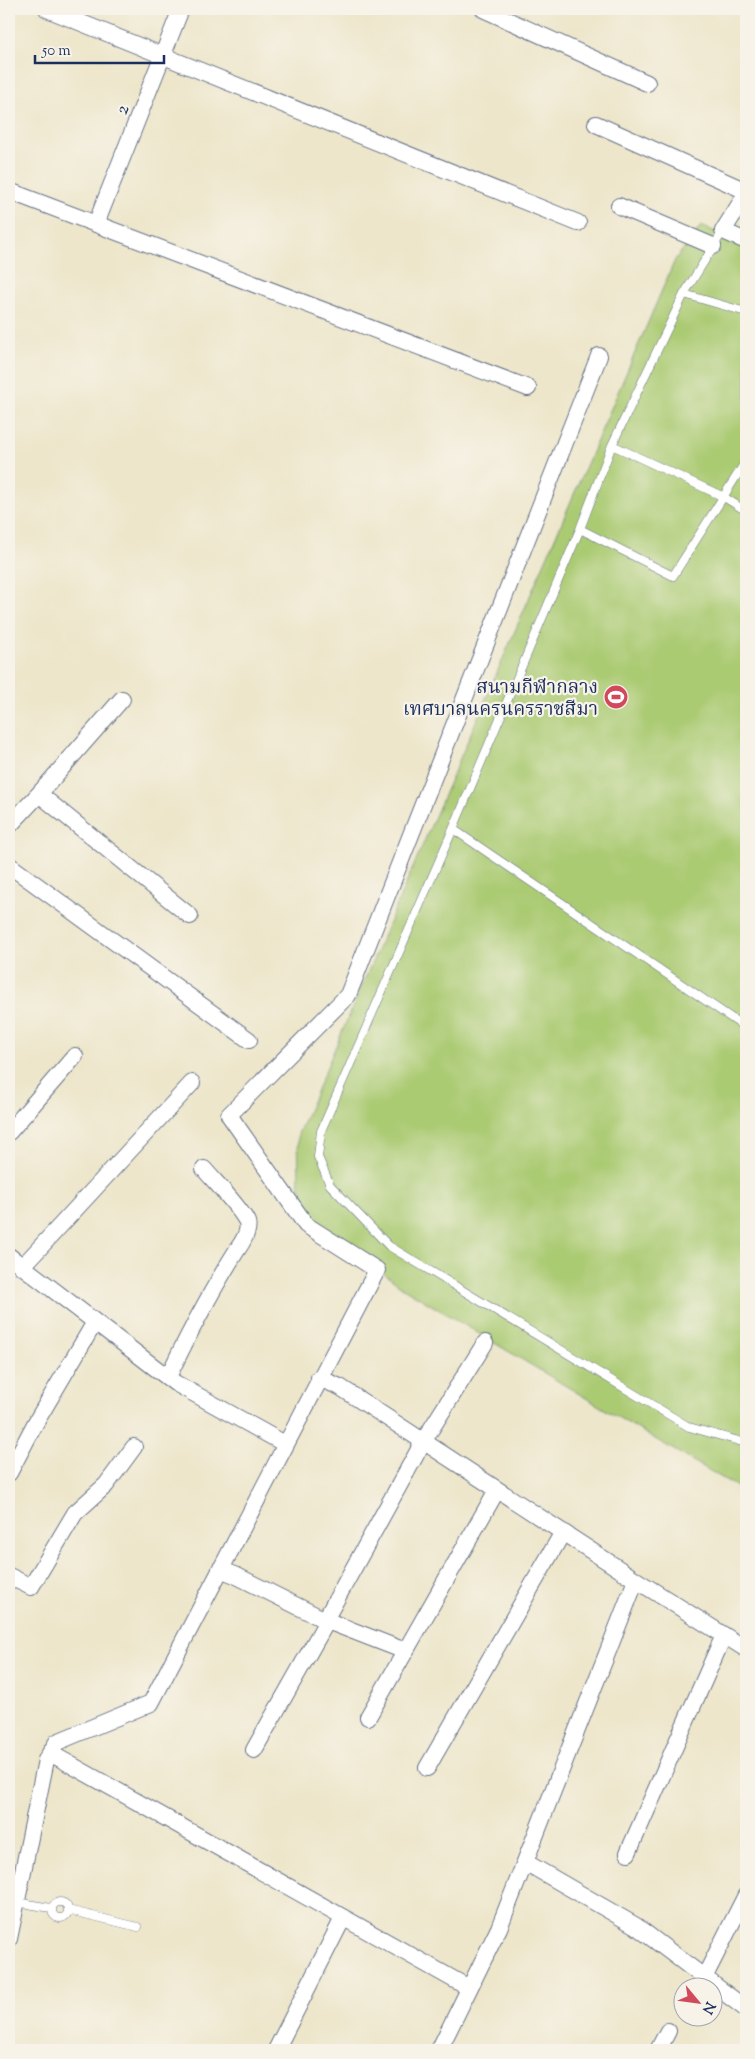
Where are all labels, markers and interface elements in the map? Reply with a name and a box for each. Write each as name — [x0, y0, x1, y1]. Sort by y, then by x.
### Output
scale bar — [35, 32, 164, 64]
text: 50 m — [41, 41, 71, 62]
street label: 2 — [109, 101, 138, 119]
place label: สนามกีฬากลาง เทศบาลนครนครราชสีมา — [403, 675, 598, 724]
sports icon: สนามกีฬากลาง เทศบาลนครนครราชสีมา — [603, 684, 629, 710]
north arrow — [672, 1976, 722, 2026]
text: N — [696, 1998, 719, 2017]

